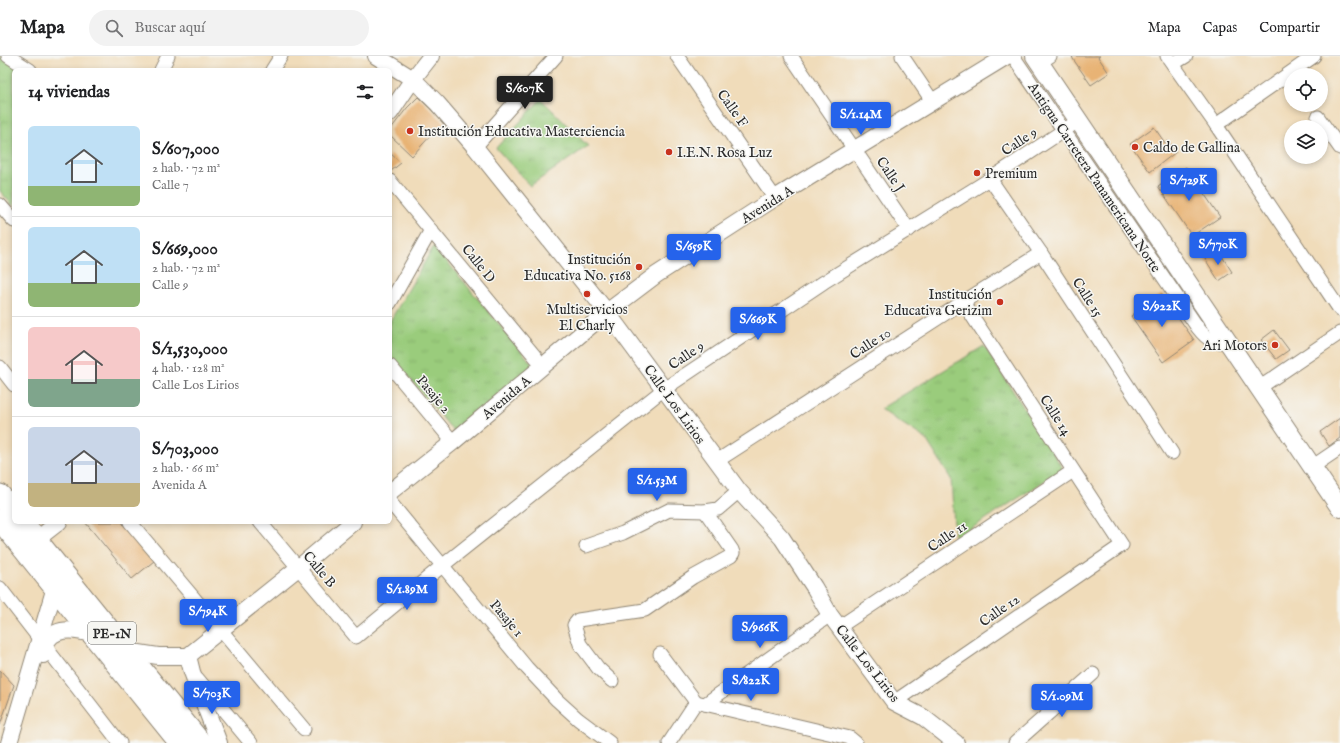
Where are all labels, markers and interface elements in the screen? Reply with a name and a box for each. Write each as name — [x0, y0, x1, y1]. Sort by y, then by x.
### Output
search box — [89, 10, 369, 46]
text: Mapa — [20, 16, 65, 40]
icon: search — [103, 17, 125, 39]
text: Buscar aquí — [135, 18, 205, 37]
text: Mapa — [1148, 19, 1181, 37]
text: Capas — [1203, 19, 1237, 37]
text: Compartir — [1259, 19, 1320, 37]
map controls — [1284, 68, 1328, 164]
button: locate — [1284, 68, 1328, 112]
pin: S/607K — [492, 76, 558, 110]
street label: Antigua Carretera Panamericana Norte — [1023, 78, 1165, 277]
text: S/607K — [506, 80, 544, 97]
icon: filters — [354, 81, 376, 103]
text: 14 viviendas — [28, 82, 110, 103]
street label: Calle F — [713, 86, 752, 131]
pin: S/1.14M — [824, 102, 898, 136]
text: S/1.14M — [840, 106, 882, 123]
button: layers — [1284, 120, 1328, 164]
place label: Institución Educativa Masterciencia — [418, 123, 626, 141]
street label: Calle 9 — [998, 124, 1041, 160]
marker: Institución Educativa Masterciencia — [405, 126, 415, 136]
text: S/607,000 — [152, 139, 220, 160]
place label: Caldo de Gallina — [1143, 139, 1241, 157]
icon: home — [60, 142, 108, 190]
marker: Caldo de Gallina — [1130, 142, 1140, 152]
place label: I.E.N. Rosa Luz — [677, 144, 773, 162]
marker: I.E.N. Rosa Luz — [664, 147, 674, 157]
street label: Calle J — [872, 153, 909, 196]
text: 2 hab. · 72 m² — [152, 160, 220, 177]
place label: Premium — [985, 165, 1037, 183]
marker: Premium — [972, 168, 982, 178]
pin: S/729K — [1156, 168, 1222, 202]
text: S/729K — [1170, 172, 1208, 189]
text: Calle 7 — [152, 177, 189, 194]
street label: Avenida A — [737, 181, 798, 229]
pin: S/770K — [1185, 232, 1251, 266]
pin: S/659K — [661, 234, 727, 268]
text: S/770K — [1198, 236, 1238, 253]
text: S/659K — [676, 238, 712, 255]
text: S/669,000 — [152, 239, 218, 260]
street label: Calle D — [457, 241, 499, 287]
icon: home — [60, 243, 108, 291]
place label: Institución Educativa No. 5168 — [524, 251, 632, 285]
text: 2 hab. · 72 m² — [152, 260, 220, 277]
marker: Institución Educativa No. 5168 — [634, 262, 644, 272]
street label: Calle 15 — [1068, 274, 1107, 321]
text: Calle 9 — [152, 277, 188, 294]
place label: Institución Educativa Gerizim — [884, 286, 993, 320]
marker: Multiservicios El Charly — [582, 289, 592, 299]
pin: S/922K — [1129, 294, 1195, 328]
marker: Institución Educativa Gerizim — [995, 297, 1005, 307]
text: S/922K — [1143, 298, 1181, 315]
place label: Multiservicios El Charly — [546, 301, 628, 335]
pin: S/669K — [725, 307, 791, 341]
text: S/669K — [739, 311, 777, 328]
street label: Calle 10 — [847, 324, 894, 364]
street label: Calle 9 — [665, 337, 708, 374]
place label: Ari Motors — [1202, 337, 1267, 355]
text: S/1,530,000 — [152, 339, 228, 360]
marker: Ari Motors — [1270, 340, 1280, 350]
icon: home — [60, 343, 108, 391]
text: 4 hab. · 128 m² — [152, 360, 225, 377]
street label: Calle Los Lirios — [639, 361, 709, 448]
street label: Pasaje 2 — [412, 372, 455, 418]
street label: Avenida A — [478, 372, 535, 424]
text: Calle Los Lirios — [152, 377, 239, 394]
street label: Calle 14 — [1035, 392, 1075, 440]
text: S/703,000 — [152, 439, 219, 460]
icon: home — [60, 443, 108, 491]
text: 2 hab. · 66 m² — [152, 460, 219, 477]
pin: S/1.53M — [620, 468, 694, 502]
text: S/1.53M — [637, 472, 677, 489]
text: Avenida A — [152, 477, 207, 494]
street label: Calle 11 — [924, 517, 971, 556]
street label: Calle B — [299, 548, 340, 592]
pin: S/1.89M — [370, 577, 444, 611]
text: S/1.89M — [386, 581, 428, 598]
street label: Calle 12 — [976, 590, 1023, 631]
street label: Pasaje 1 — [486, 596, 527, 641]
pin: S/794K — [175, 599, 241, 633]
text: S/794K — [189, 603, 227, 620]
pin: S/966K — [727, 615, 793, 649]
text: S/966K — [741, 619, 779, 636]
street label: Calle Los Lirios — [831, 621, 903, 706]
road number: PE-1N — [88, 622, 136, 644]
pin: S/822K — [718, 668, 784, 702]
text: S/822K — [732, 672, 770, 689]
pin: S/703K — [179, 681, 245, 715]
pin: S/1.09M — [1025, 684, 1099, 718]
text: S/703K — [193, 685, 231, 702]
text: S/1.09M — [1040, 688, 1084, 705]

